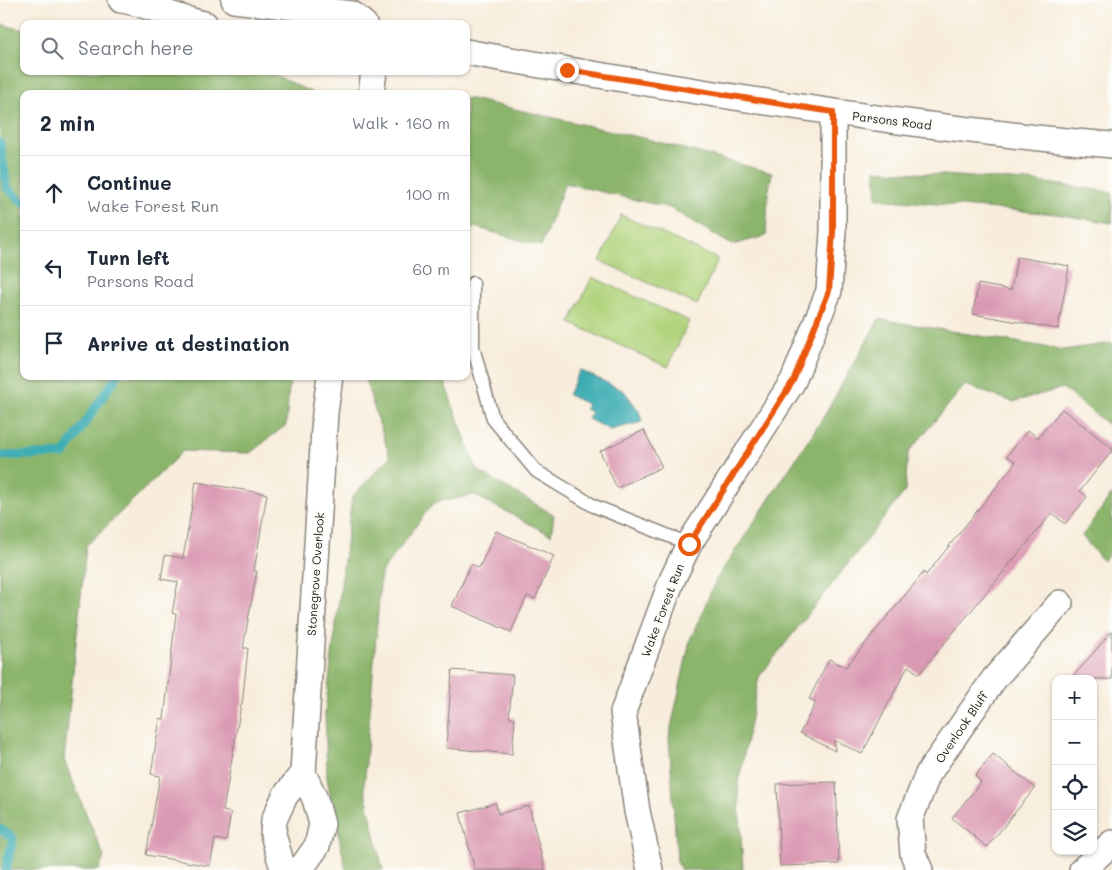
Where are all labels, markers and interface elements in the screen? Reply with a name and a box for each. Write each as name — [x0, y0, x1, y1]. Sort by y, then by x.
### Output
search box — [20, 20, 470, 75]
icon: search — [38, 34, 66, 62]
text: Search here — [78, 35, 194, 60]
route end — [556, 59, 579, 82]
street label: Parsons Road — [851, 107, 933, 133]
text: 2 min — [40, 109, 95, 136]
text: Walk · 160 m — [352, 112, 450, 133]
text: Continue — [87, 170, 172, 195]
icon: ahead — [40, 179, 68, 207]
text: 100 m — [405, 183, 450, 204]
text: Wake Forest Run — [87, 195, 219, 216]
text: Turn left — [87, 245, 170, 270]
icon: left — [40, 254, 68, 282]
text: 60 m — [413, 258, 450, 279]
text: Parsons Road — [87, 270, 194, 291]
icon: arrive — [40, 329, 68, 357]
text: Arrive at destination — [87, 331, 290, 356]
street label: Stonegrove Overlook — [303, 512, 327, 636]
route start — [678, 533, 701, 556]
street label: Wake Forest Run — [637, 561, 687, 659]
map controls — [1052, 675, 1097, 855]
button: + — [1052, 675, 1097, 720]
street label: Overlook Bluff — [931, 688, 991, 766]
button: − — [1052, 720, 1097, 765]
button: locate — [1052, 765, 1097, 810]
button: layers — [1052, 810, 1097, 855]

